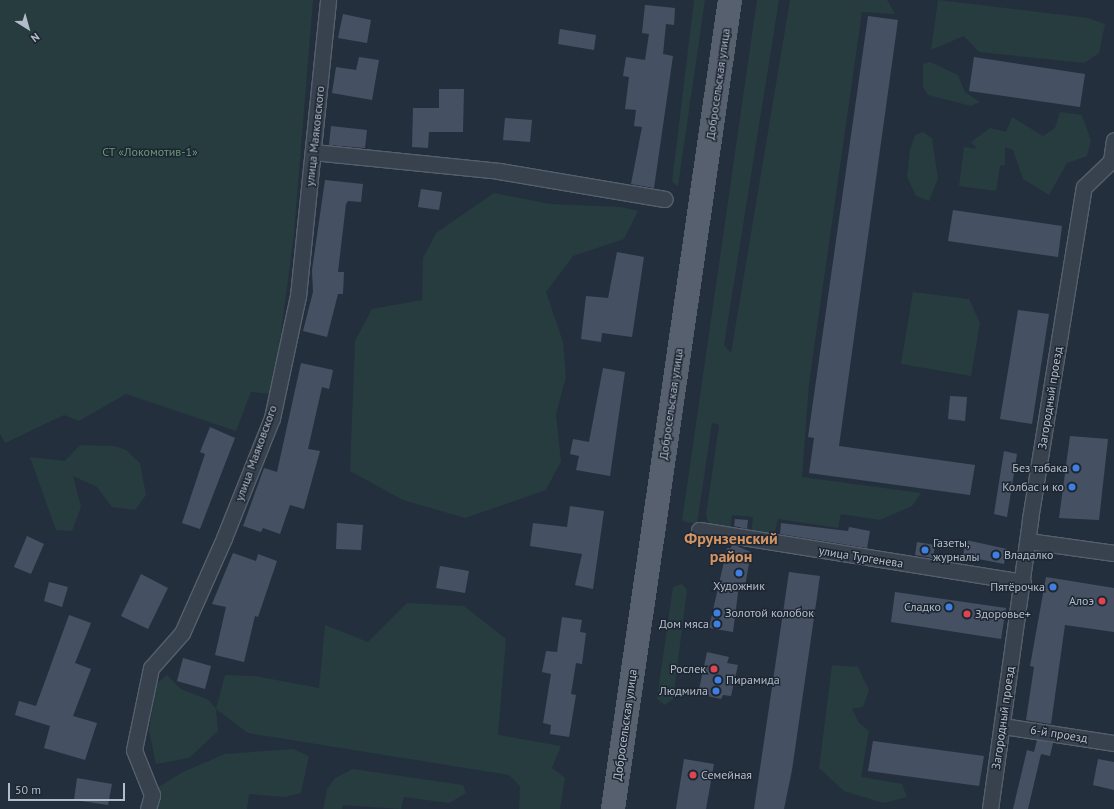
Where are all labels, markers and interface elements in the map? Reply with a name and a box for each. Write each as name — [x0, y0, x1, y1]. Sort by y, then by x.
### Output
north arrow — [8, 8, 48, 48]
street label: Добросельская улица — [703, 27, 733, 141]
text: N — [28, 30, 42, 45]
street label: улица Маяковского — [303, 85, 327, 187]
park label: СТ «Локомотив-1» — [102, 145, 198, 159]
street label: Загородный проезд — [1035, 346, 1065, 450]
street label: Добросельская улица — [656, 347, 686, 461]
street label: улица Маяковского — [232, 403, 280, 503]
place label: Без табака — [1012, 461, 1068, 475]
marker: Без табака — [1071, 463, 1081, 473]
place label: Колбас и ко — [1002, 480, 1064, 494]
marker: Колбас и ко — [1067, 482, 1077, 492]
district label: Фрунзенский район — [684, 528, 778, 566]
place label: Газеты, журналы — [933, 536, 979, 564]
street label: улица Тургенева — [818, 543, 904, 571]
marker: Газеты, журналы — [920, 545, 930, 555]
place label: Владалко — [1004, 548, 1054, 562]
marker: Владалко — [991, 550, 1001, 560]
marker: Художник — [734, 568, 744, 578]
place label: Художник — [713, 579, 765, 593]
place label: Пятёрочка — [990, 580, 1045, 594]
marker: Пятёрочка — [1048, 582, 1058, 592]
place label: Алоэ — [1069, 594, 1094, 608]
marker: Алоэ — [1097, 596, 1107, 606]
place label: Сладко — [904, 600, 941, 614]
marker: Сладко — [944, 602, 954, 612]
place label: Золотой колобок — [725, 606, 814, 620]
place label: Здоровье+ — [975, 607, 1031, 621]
marker: Золотой колобок — [712, 608, 722, 618]
marker: Здоровье+ — [962, 609, 972, 619]
place label: Дом мяса — [659, 617, 709, 631]
marker: Дом мяса — [712, 619, 722, 629]
place label: Рослек — [670, 662, 706, 676]
marker: Рослек — [709, 664, 719, 674]
street label: Загородный проезд — [989, 666, 1017, 770]
street label: Добросельская улица — [610, 668, 640, 782]
place label: Пирамида — [726, 673, 780, 687]
marker: Пирамида — [713, 675, 723, 685]
place label: Людмила — [659, 684, 708, 698]
marker: Людмила — [711, 686, 721, 696]
street label: 6-й проезд — [1029, 722, 1089, 746]
place label: Семейная — [701, 768, 752, 782]
marker: Семейная — [688, 770, 698, 780]
scale bar — [10, 775, 127, 801]
text: 50 m — [15, 782, 41, 797]

